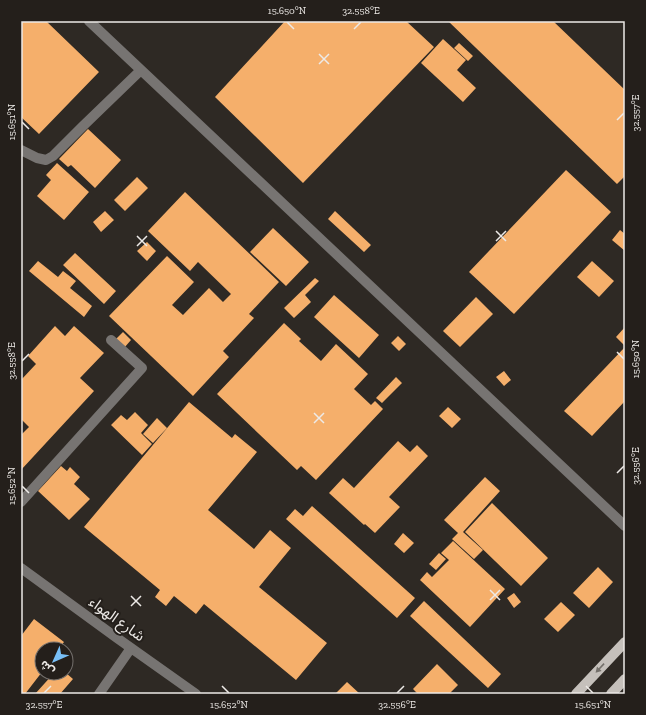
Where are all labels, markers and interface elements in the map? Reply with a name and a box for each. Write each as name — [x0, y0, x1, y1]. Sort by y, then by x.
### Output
text: 15.650°N — [268, 5, 307, 17]
text: 32.558°E — [342, 5, 380, 17]
text: 32.557°E — [630, 94, 642, 131]
text: 15.651°N — [6, 103, 18, 140]
text: 15.650°N — [630, 339, 642, 378]
text: 32.558°E — [6, 342, 18, 380]
text: 32.556°E — [630, 447, 642, 485]
text: 15.652°N — [6, 466, 18, 505]
street label: شارع الهواء — [84, 593, 149, 648]
north arrow — [34, 641, 74, 681]
text: ش — [37, 658, 57, 678]
one-way arrow — [596, 663, 605, 673]
text: 32.557°E — [26, 699, 63, 711]
text: 15.652°N — [210, 699, 249, 711]
text: 32.556°E — [378, 699, 416, 711]
text: 15.651°N — [575, 699, 612, 711]

